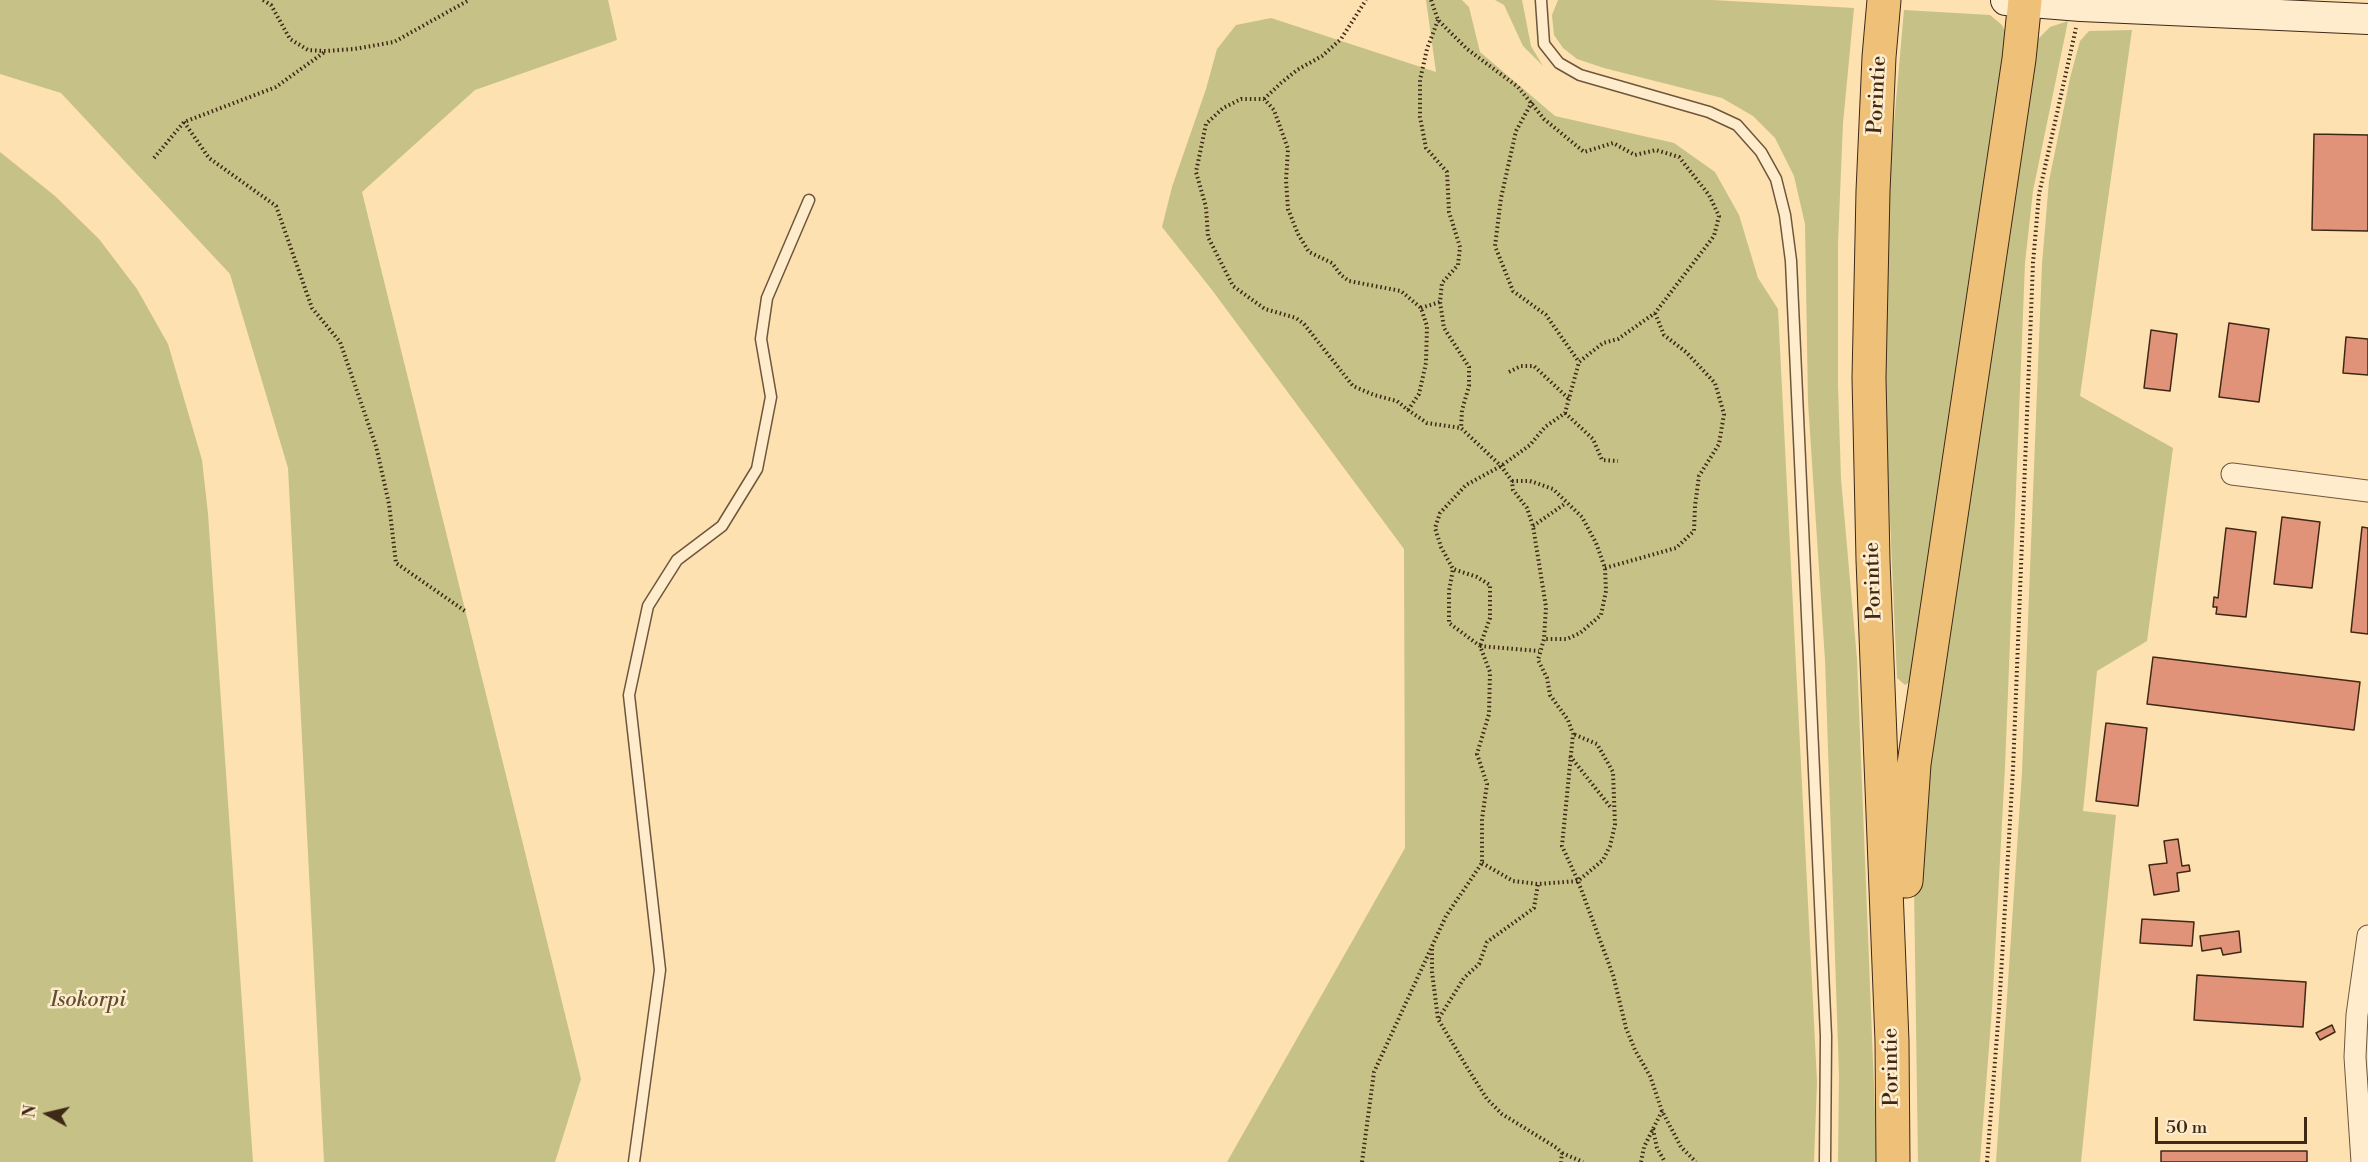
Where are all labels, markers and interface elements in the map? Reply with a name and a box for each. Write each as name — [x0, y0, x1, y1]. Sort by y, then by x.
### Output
street label: Porintie — [1863, 55, 1893, 135]
street label: Porintie — [1860, 541, 1888, 621]
park label: Isokorpi — [50, 988, 126, 1014]
street label: Porintie — [1879, 1027, 1905, 1107]
north arrow — [18, 1084, 78, 1144]
text: N — [19, 1104, 41, 1119]
scale bar — [2158, 1105, 2310, 1143]
text: 50 m — [2166, 1116, 2207, 1139]

